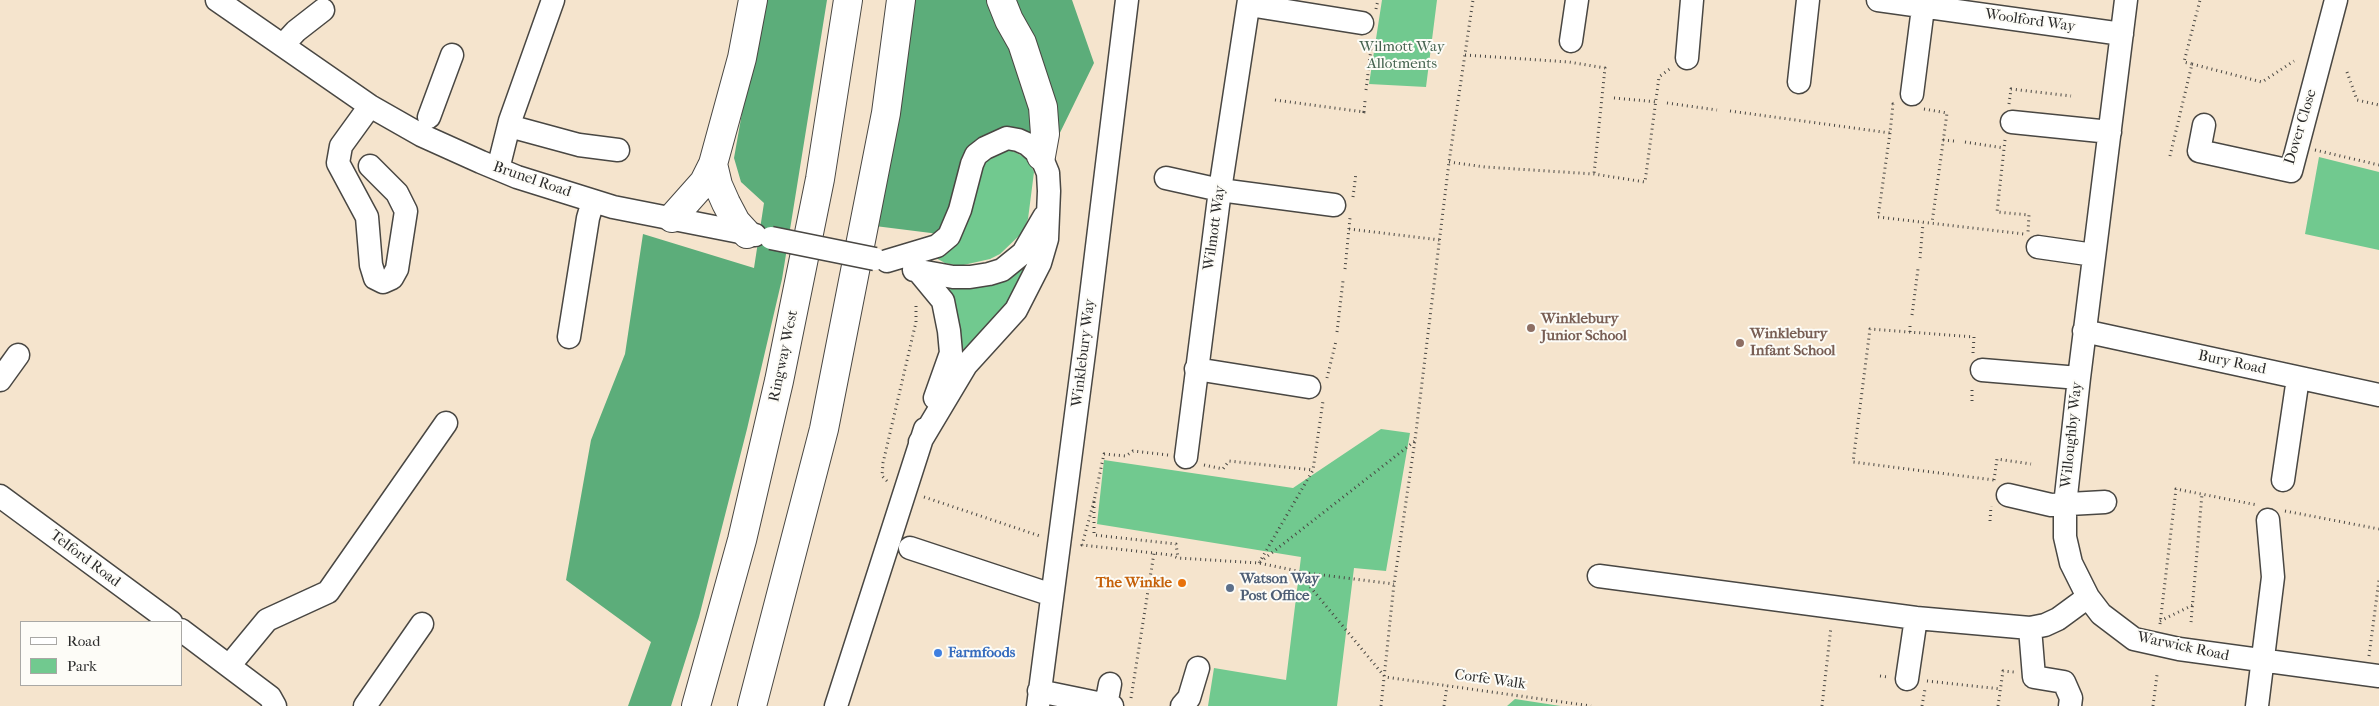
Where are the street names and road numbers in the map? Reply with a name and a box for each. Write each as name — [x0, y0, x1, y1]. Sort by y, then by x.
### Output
street label: Woolford Way — [1984, 6, 2076, 36]
street label: Dover Close — [2281, 87, 2321, 167]
street label: Brunel Road — [491, 158, 573, 202]
street label: Wilmott Way — [1200, 184, 1230, 272]
street label: Winklebury Way — [1068, 298, 1100, 408]
street label: Ringway West — [766, 309, 802, 403]
street label: Bury Road — [2196, 347, 2268, 379]
street label: Willoughby Way — [2057, 381, 2087, 489]
street label: Telford Road — [46, 527, 124, 591]
street label: Warwick Road — [2135, 628, 2231, 666]
street label: Corfe Walk — [1453, 666, 1527, 694]

